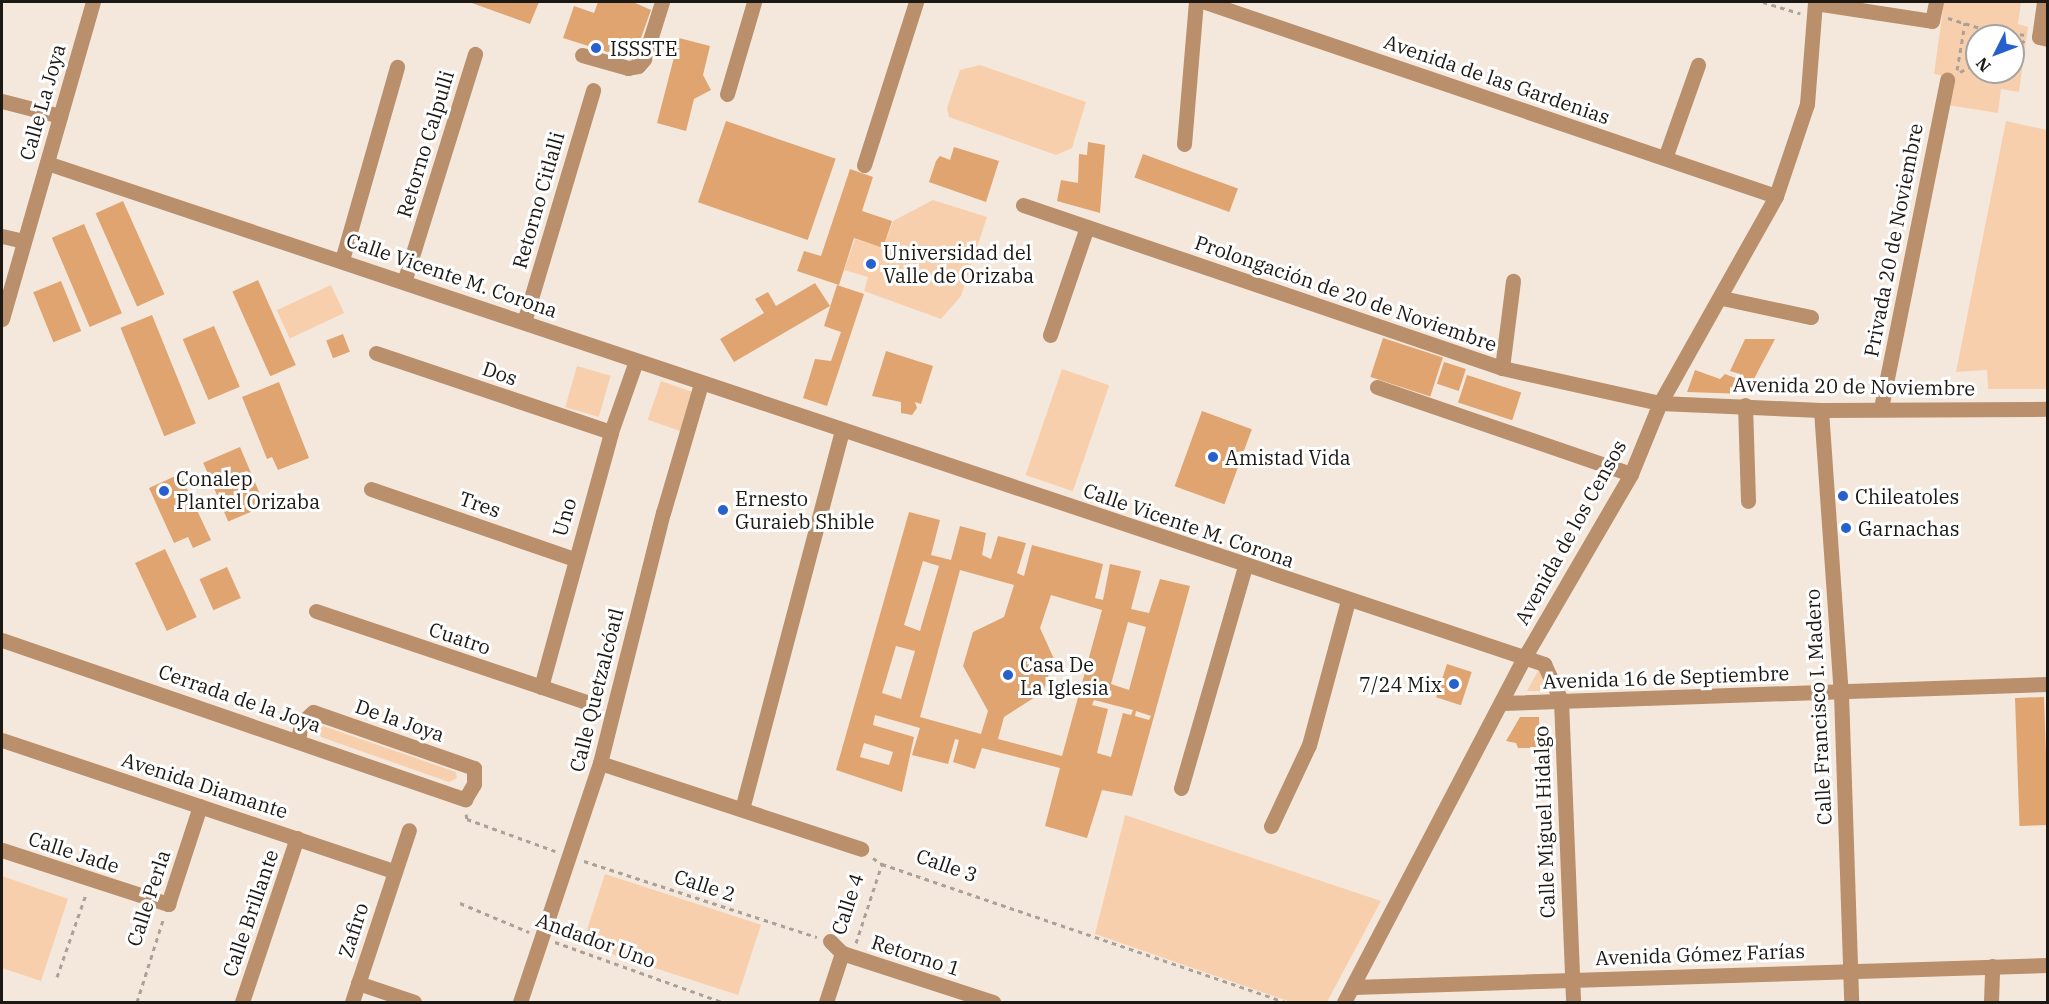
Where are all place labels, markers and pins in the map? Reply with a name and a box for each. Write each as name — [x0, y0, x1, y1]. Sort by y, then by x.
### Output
place label: ISSSTE — [610, 36, 678, 60]
marker: ISSSTE — [587, 39, 605, 57]
place label: Universidad del Valle de Orizaba — [883, 240, 1034, 287]
marker: Universidad del Valle de Orizaba — [864, 257, 878, 271]
place label: Amistad Vida — [1225, 445, 1351, 469]
marker: Amistad Vida — [1206, 450, 1220, 464]
place label: Conalep Plantel Orizaba — [176, 467, 320, 514]
marker: Conalep Plantel Orizaba — [157, 484, 171, 498]
place label: Chileatoles — [1855, 484, 1959, 508]
place label: Ernesto Guraieb Shible — [735, 486, 874, 533]
marker: Chileatoles — [1836, 489, 1850, 503]
marker: Ernesto Guraieb Shible — [716, 503, 730, 517]
place label: Garnachas — [1858, 516, 1960, 540]
marker: Garnachas — [1839, 521, 1853, 535]
place label: Casa De La Iglesia — [1020, 652, 1109, 699]
marker: Casa De La Iglesia — [1001, 668, 1015, 682]
place label: 7/24 Mix — [1359, 672, 1442, 696]
marker: 7/24 Mix — [1447, 677, 1461, 691]

